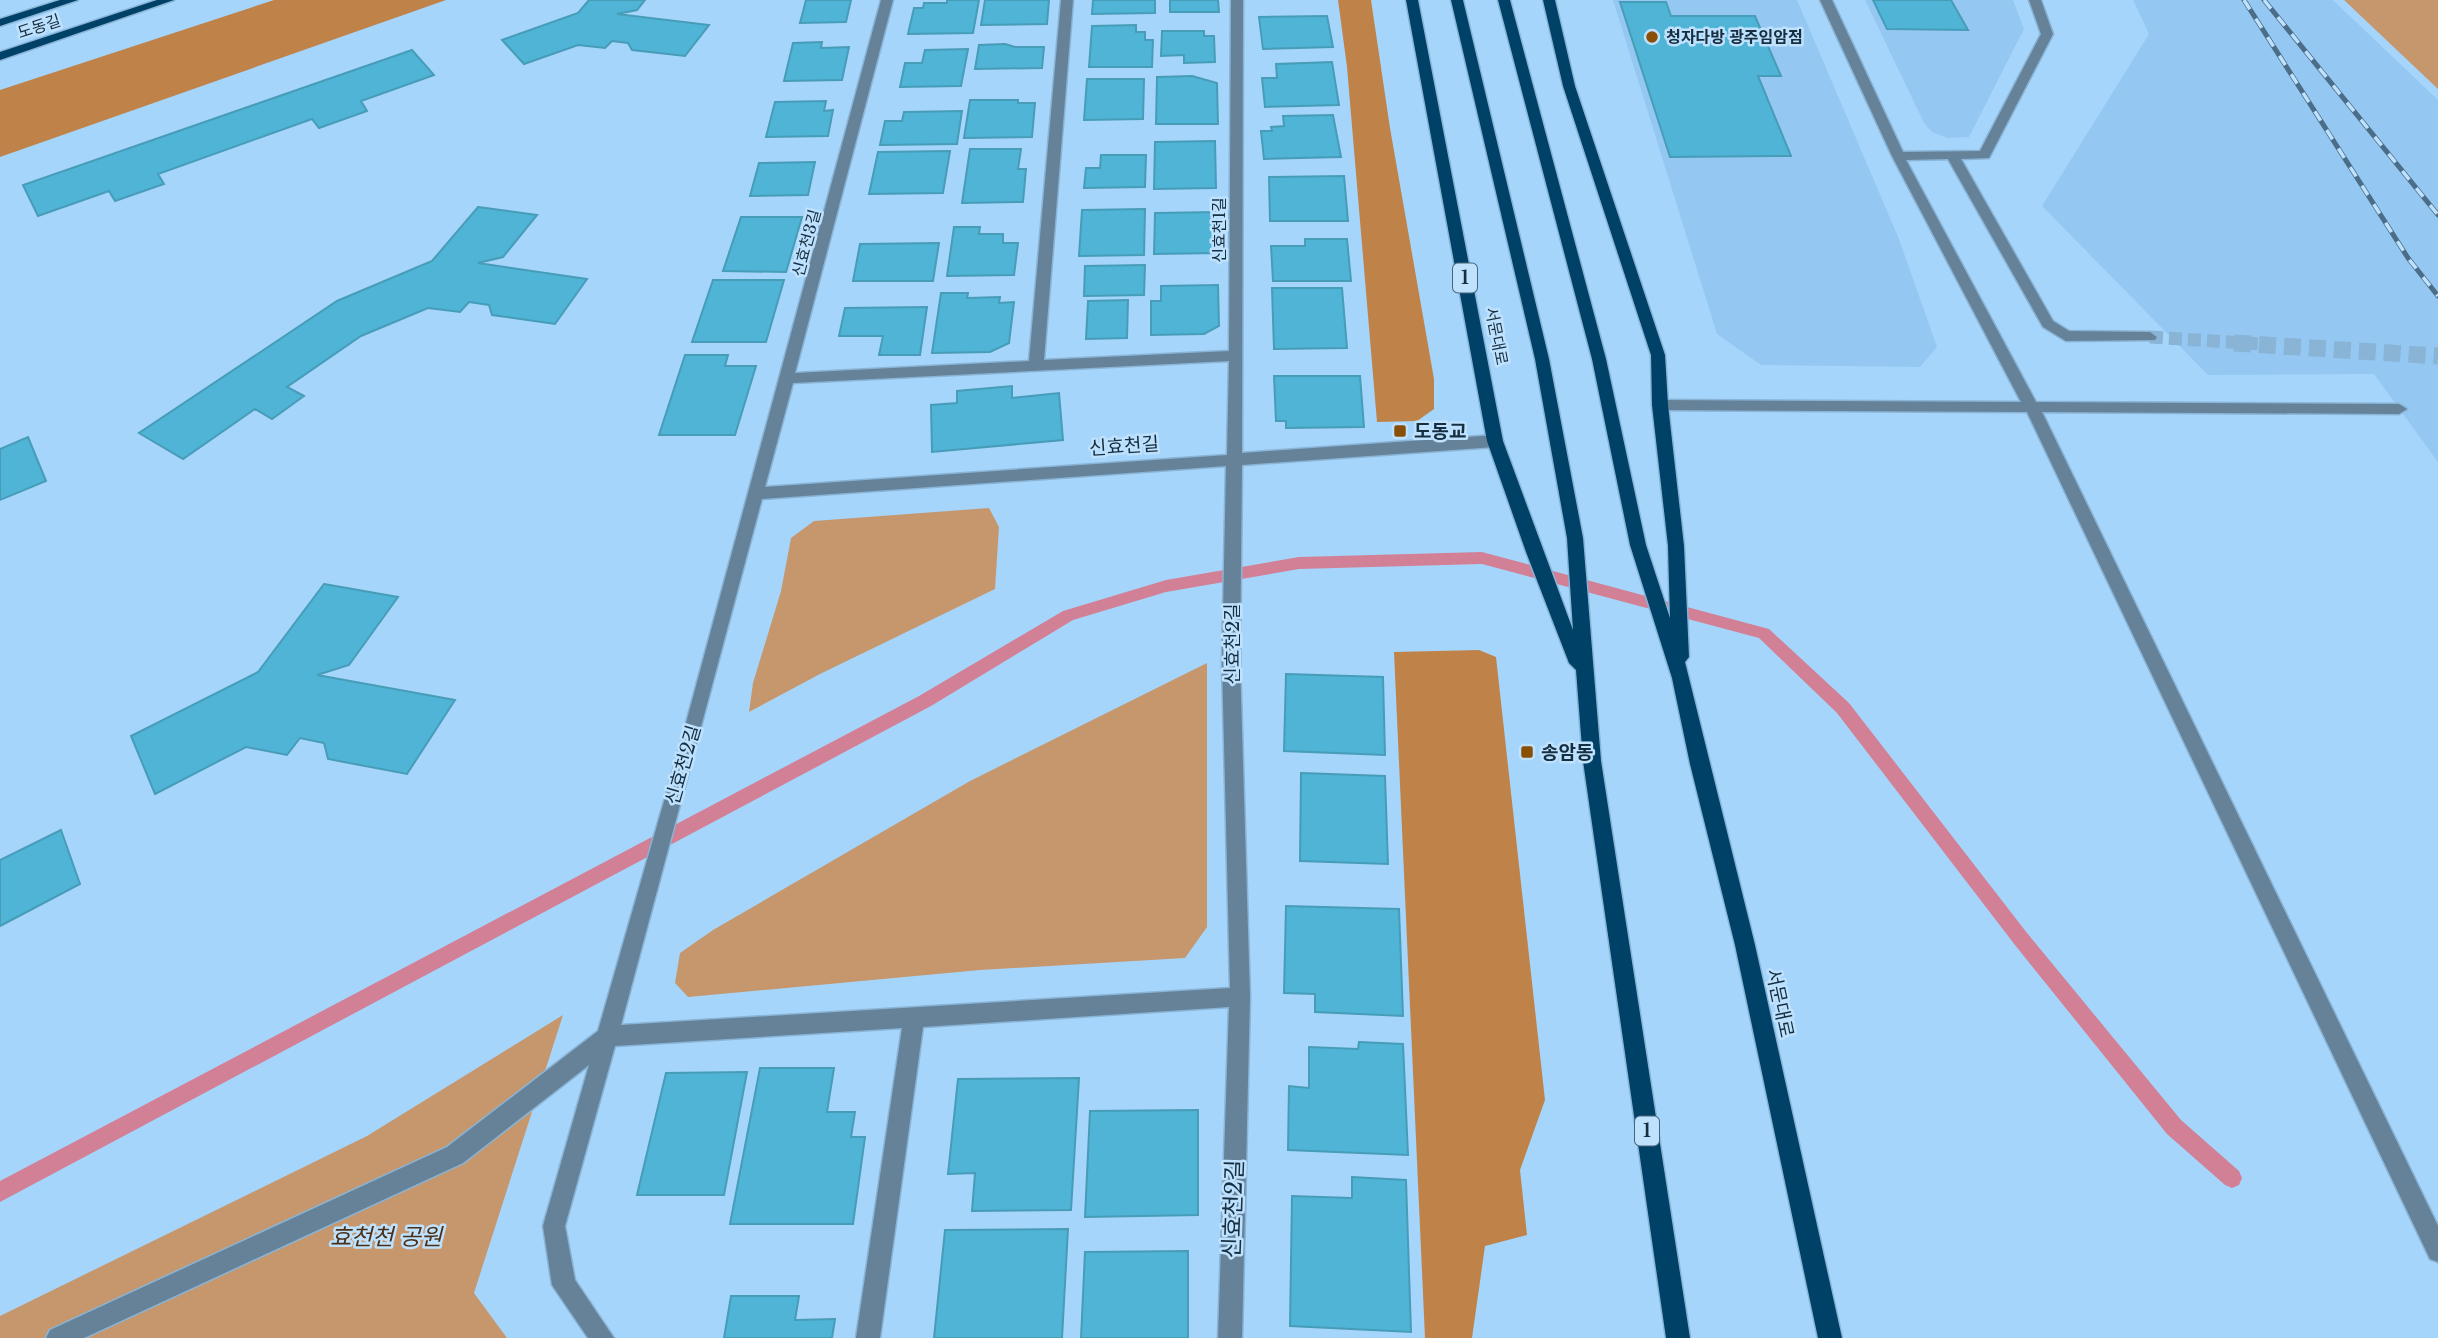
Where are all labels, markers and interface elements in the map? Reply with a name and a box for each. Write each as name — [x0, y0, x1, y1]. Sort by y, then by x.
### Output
street label: 도동길 — [15, 10, 63, 42]
place label: 청자다방 광주임암점 — [1666, 27, 1803, 47]
marker: 청자다방 광주임암점 — [1644, 29, 1660, 45]
street label: 신효천1길 — [1209, 197, 1229, 263]
street label: 신효천3길 — [787, 207, 825, 279]
road number: 1 — [1453, 264, 1477, 292]
street label: 서문대로 — [1482, 305, 1512, 367]
place label: 도동교 — [1414, 420, 1466, 443]
marker: 도동교 — [1392, 423, 1408, 439]
street label: 신효천길 — [1088, 432, 1160, 460]
street label: 신효천2길 — [1221, 603, 1244, 685]
street label: 신효천2길 — [661, 723, 705, 807]
place label: 송암동 — [1541, 741, 1593, 764]
marker: 송암동 — [1519, 744, 1535, 760]
street label: 서문대로 — [1761, 966, 1799, 1040]
road number: 1 — [1635, 1116, 1659, 1146]
street label: 신효천2길 — [1217, 1159, 1249, 1259]
park label: 효천천 공원 — [330, 1223, 444, 1251]

